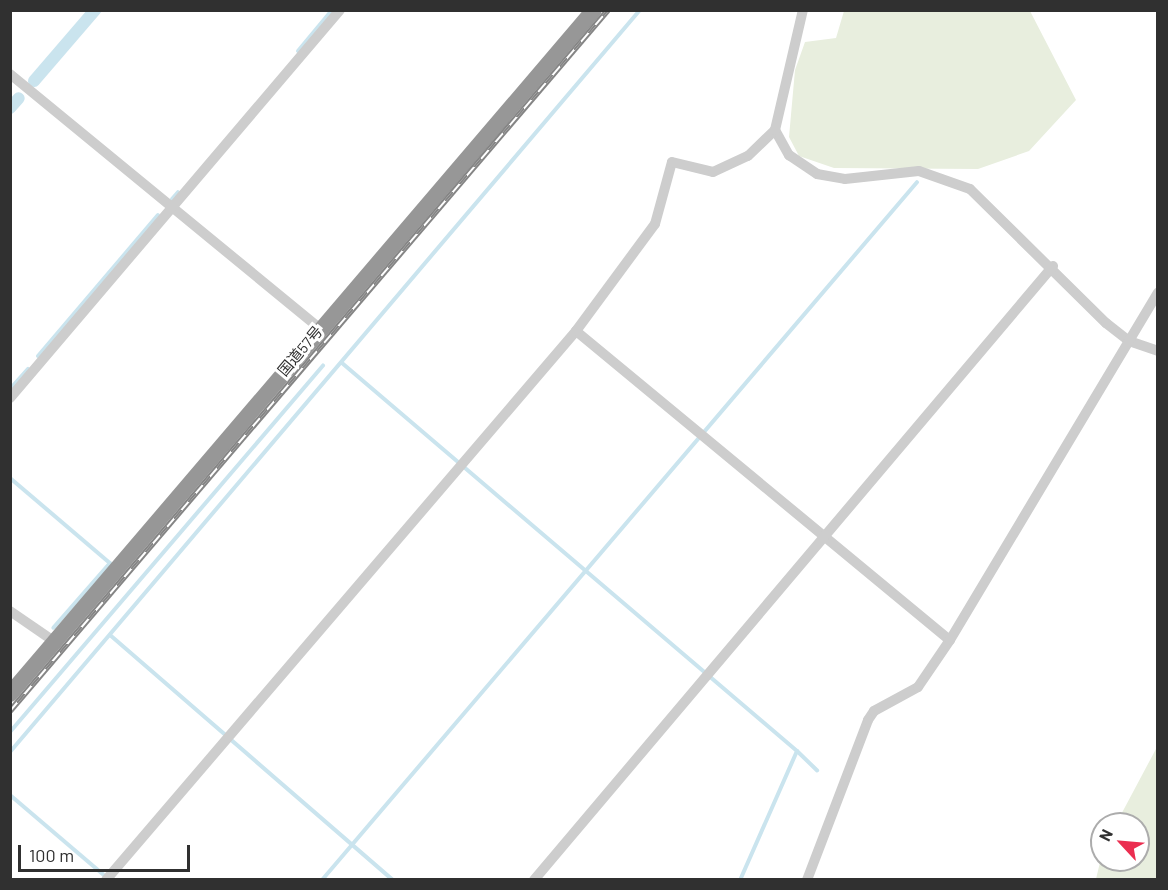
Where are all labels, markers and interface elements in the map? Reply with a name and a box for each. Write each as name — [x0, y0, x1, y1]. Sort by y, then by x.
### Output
street label: 国道57号 — [274, 322, 326, 380]
north arrow — [1090, 812, 1150, 872]
text: N — [1094, 826, 1116, 844]
scale bar — [21, 833, 194, 871]
text: 100 m — [29, 844, 74, 866]

